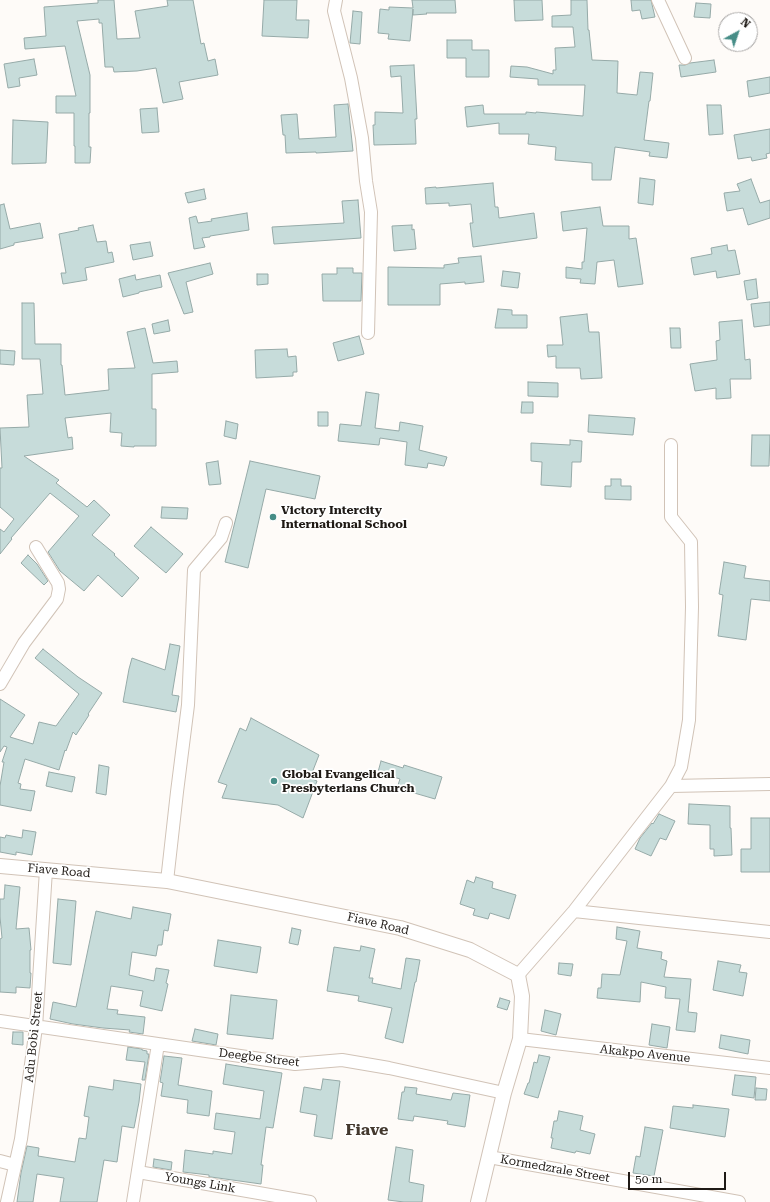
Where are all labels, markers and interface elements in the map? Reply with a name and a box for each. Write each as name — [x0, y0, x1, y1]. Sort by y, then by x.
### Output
north arrow — [718, 12, 758, 52]
text: N — [738, 15, 753, 31]
place label: Victory Intercity International School — [281, 503, 407, 531]
marker: Victory Intercity International School — [268, 512, 278, 522]
place label: Global Evangelical Presbyterians Church — [282, 767, 415, 795]
marker: Global Evangelical Presbyterians Church — [269, 776, 279, 786]
street label: Fiave Road — [27, 861, 91, 881]
street label: Fiave Road — [346, 910, 410, 938]
street label: Adu Bobi Street — [22, 991, 46, 1083]
street label: Akakpo Avenue — [599, 1042, 691, 1066]
street label: Deegbe Street — [218, 1046, 300, 1070]
district label: Fiave — [346, 1120, 388, 1140]
street label: Kormedzrale Street — [499, 1152, 611, 1186]
scale bar — [630, 1164, 728, 1190]
street label: Youngs Link — [163, 1170, 237, 1196]
text: 50 m — [635, 1172, 662, 1186]

